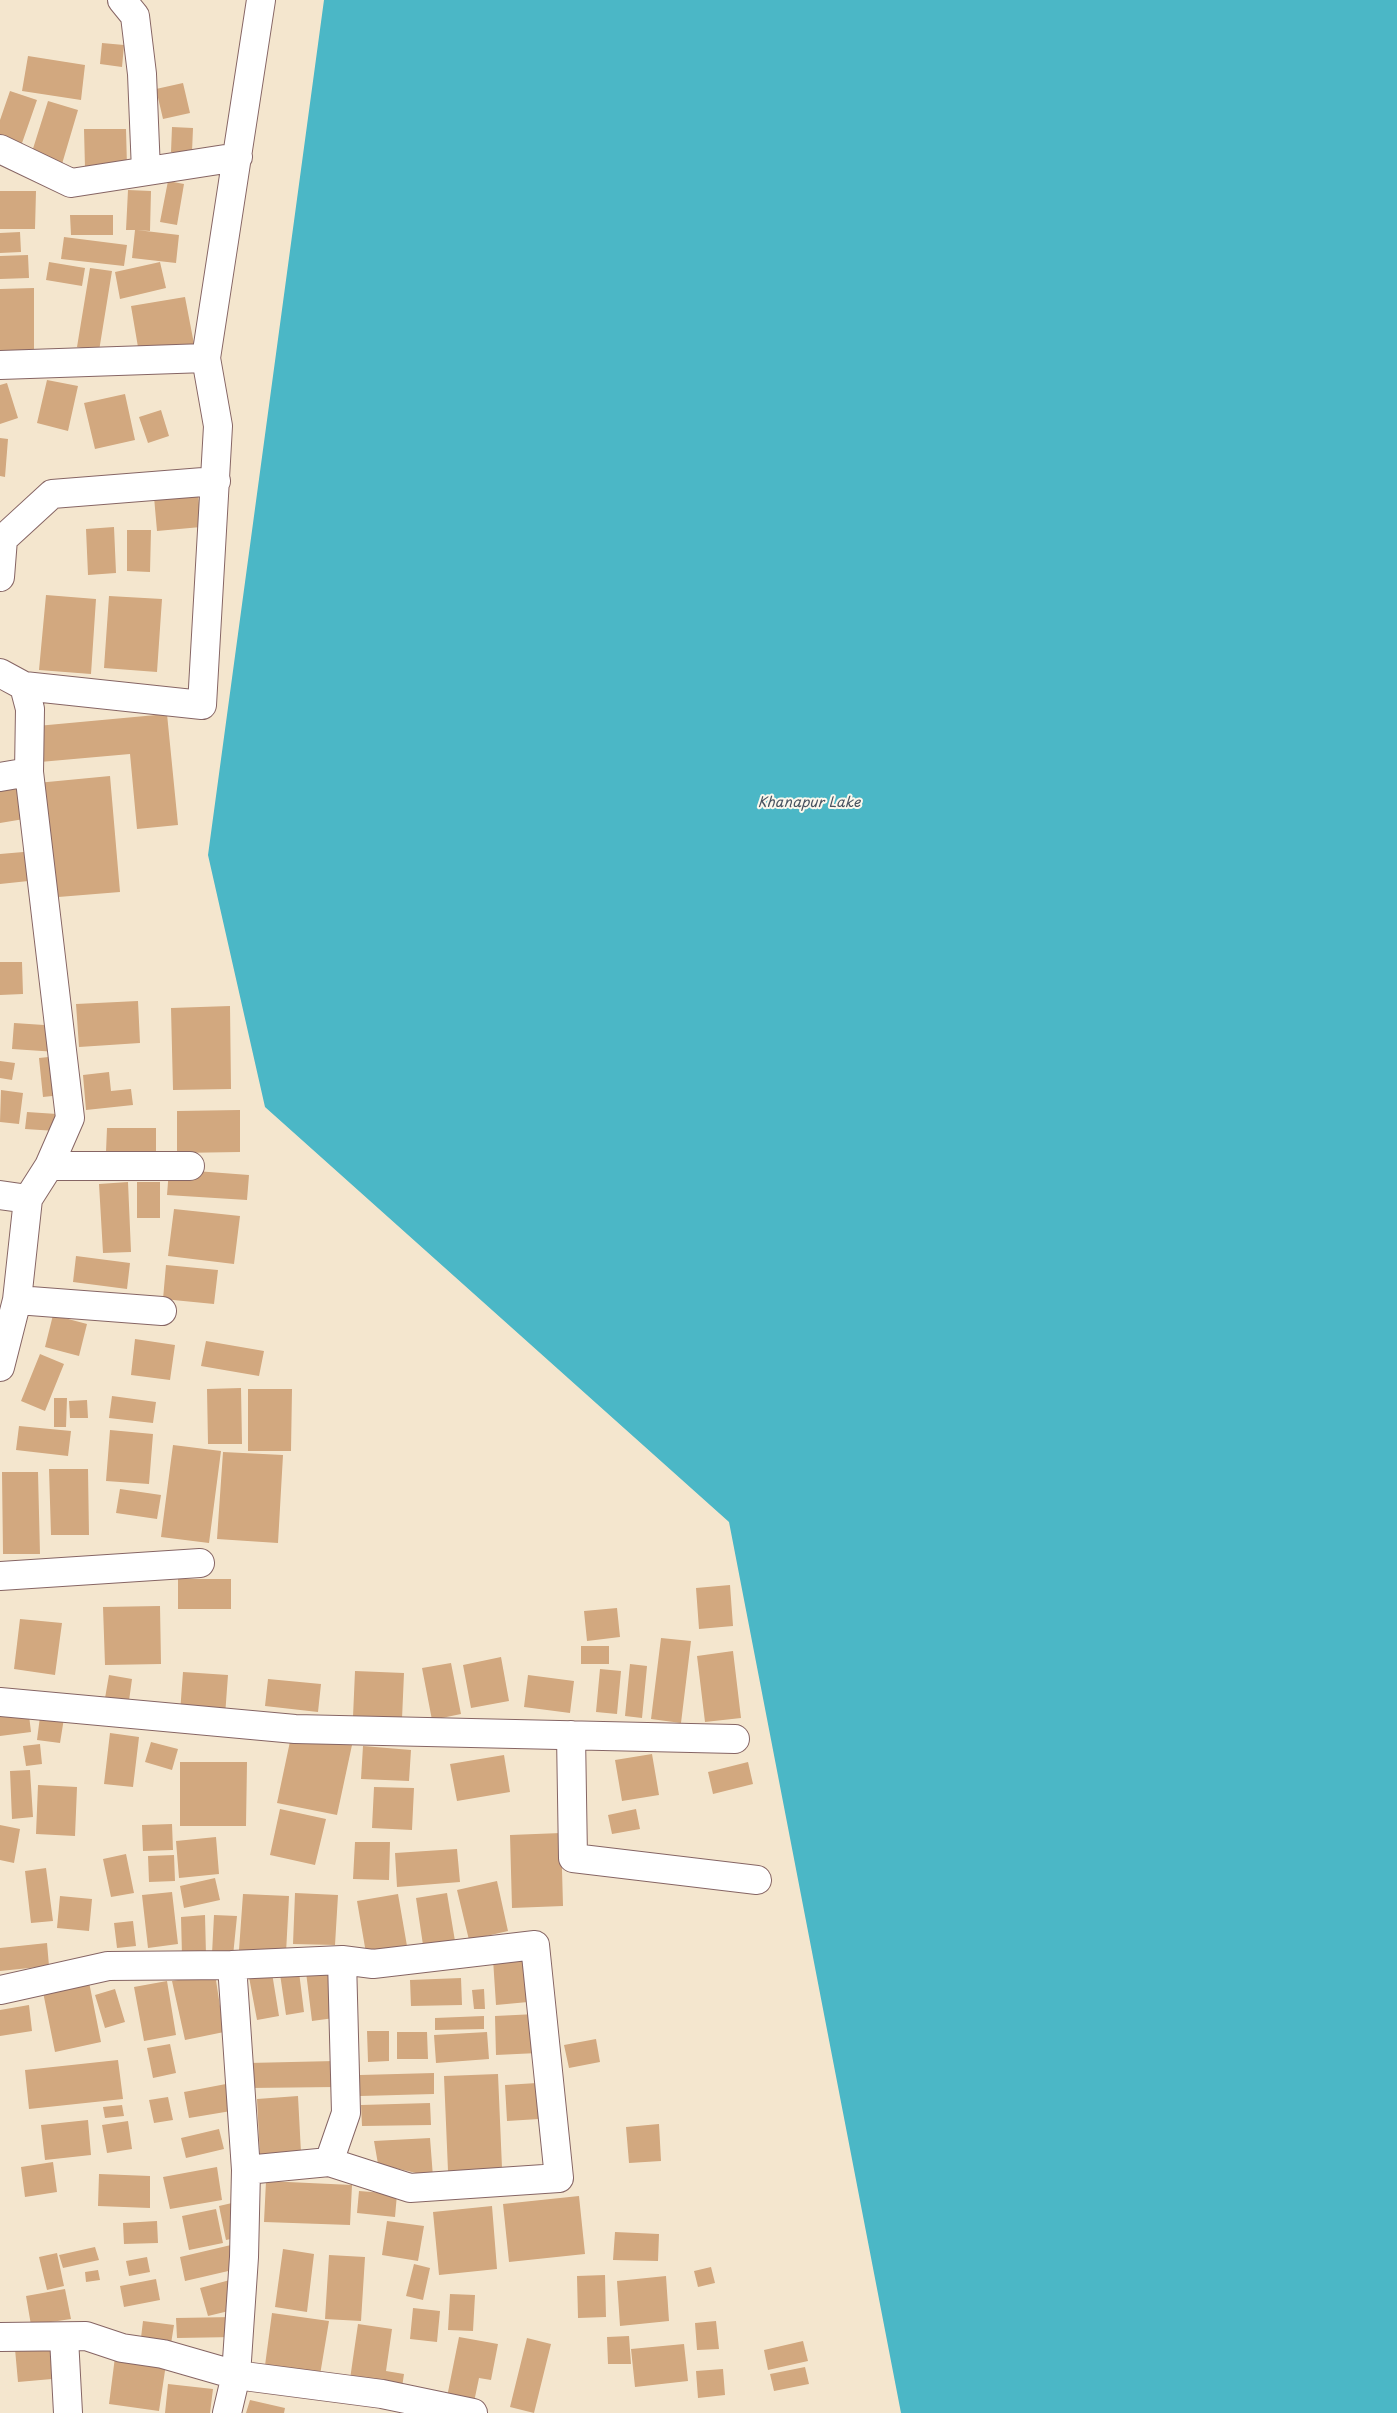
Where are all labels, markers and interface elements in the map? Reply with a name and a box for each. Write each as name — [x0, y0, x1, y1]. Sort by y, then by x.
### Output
water label: Khanapur Lake — [758, 795, 860, 811]

